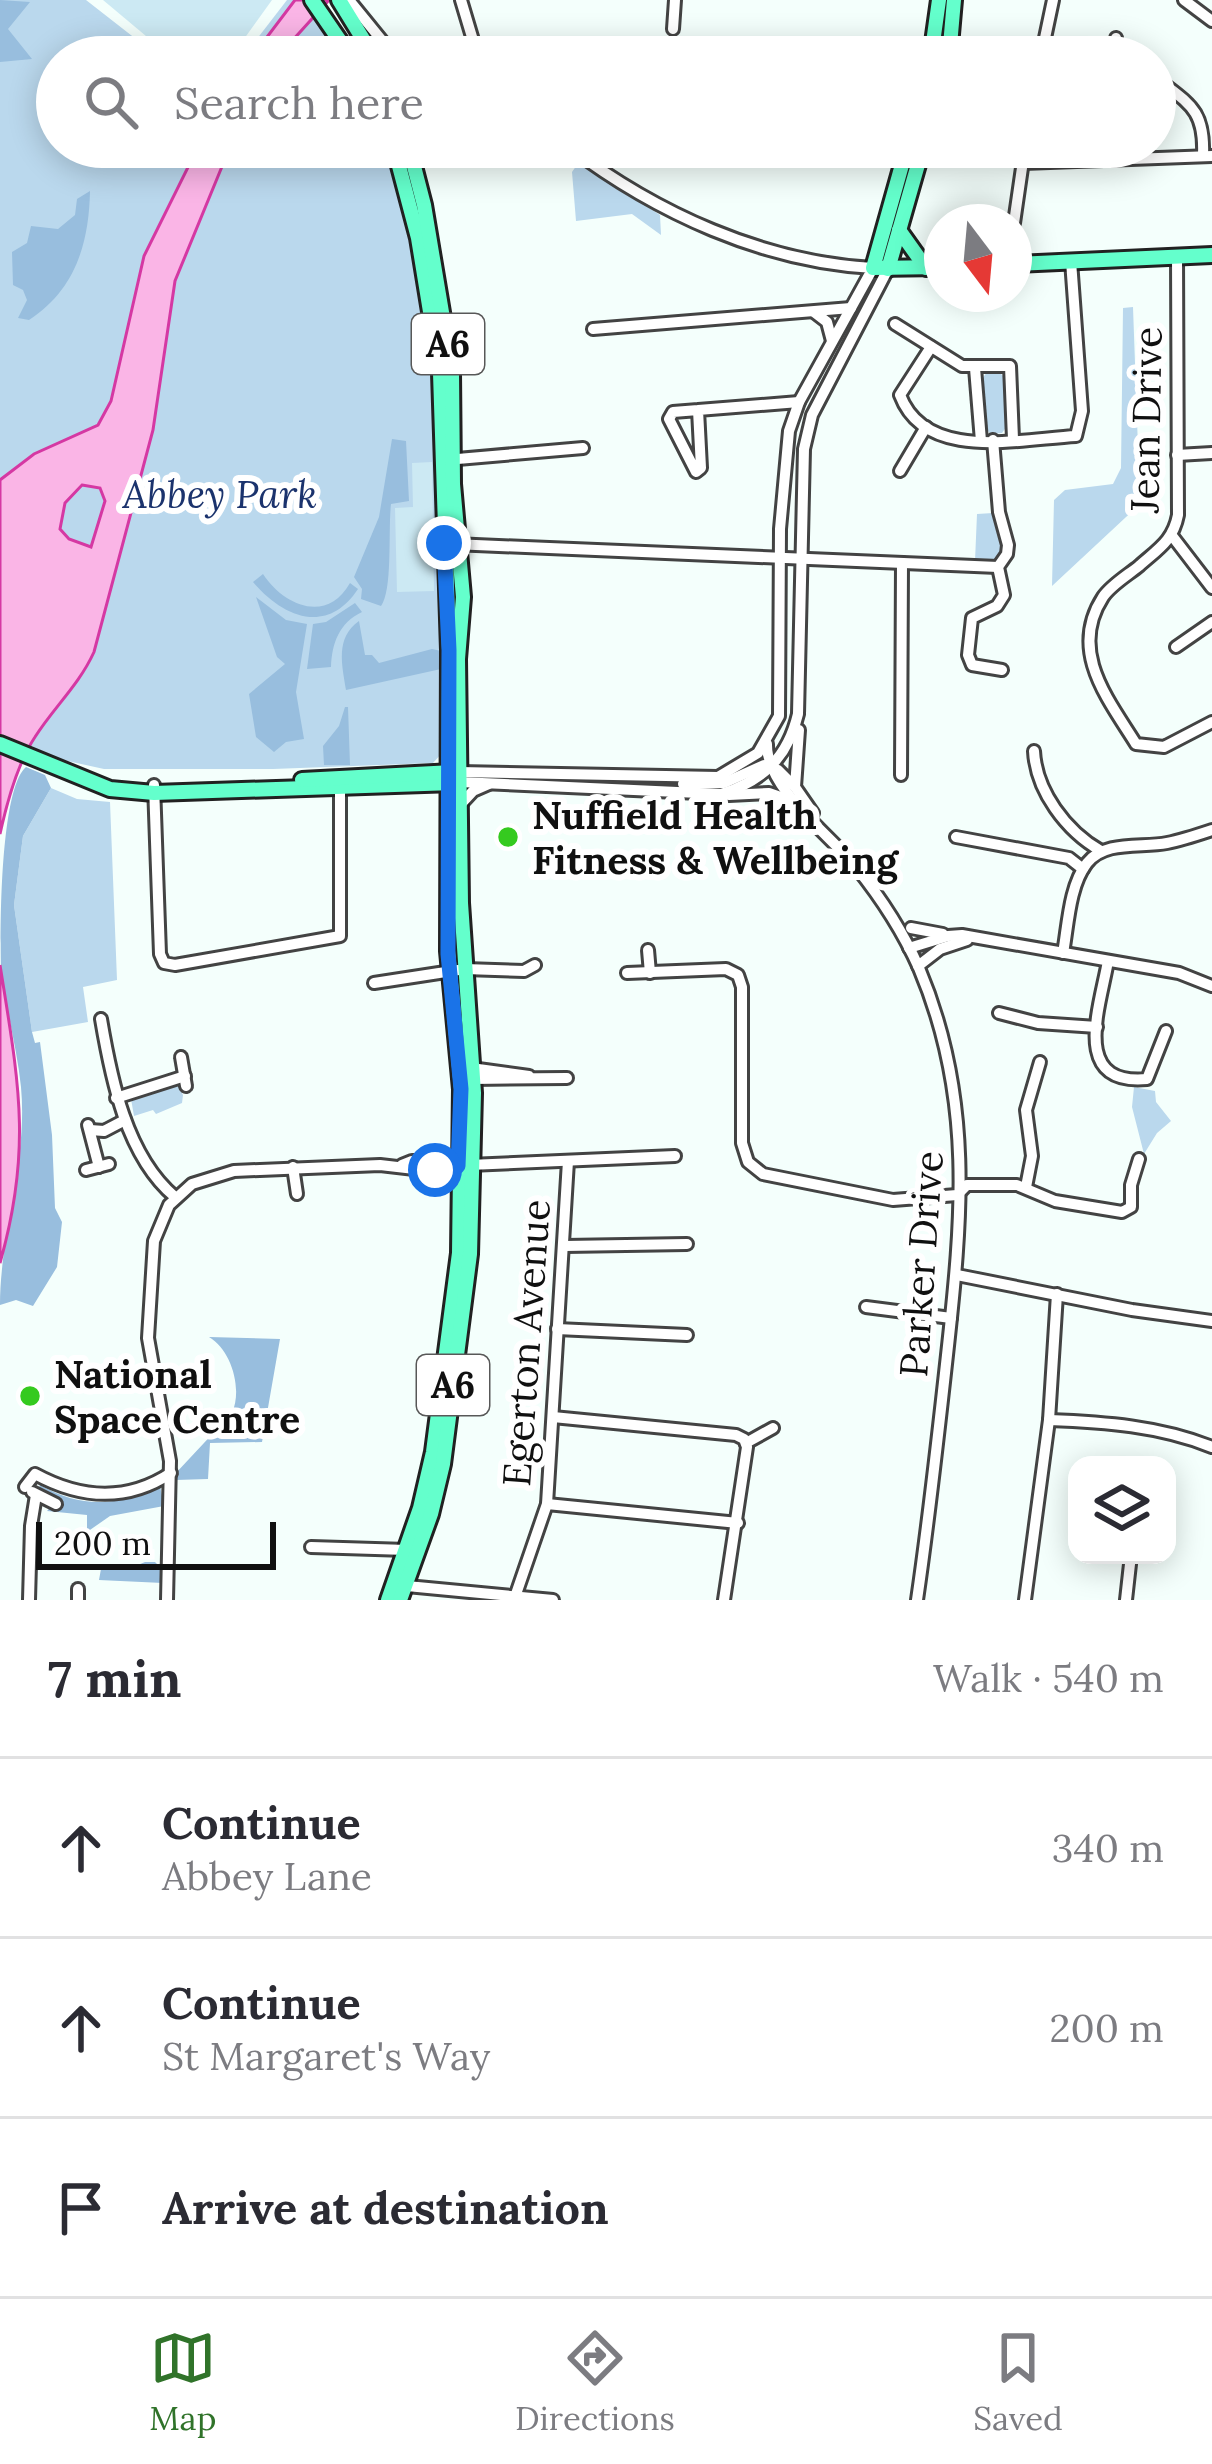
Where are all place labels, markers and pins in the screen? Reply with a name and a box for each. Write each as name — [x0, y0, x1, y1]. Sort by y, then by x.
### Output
place label: Nuffield Health Fitness & Wellbeing — [532, 790, 899, 885]
marker: Nuffield Health Fitness & Wellbeing — [495, 824, 521, 850]
place label: National Space Centre — [54, 1349, 300, 1444]
marker: National Space Centre — [17, 1383, 43, 1409]

